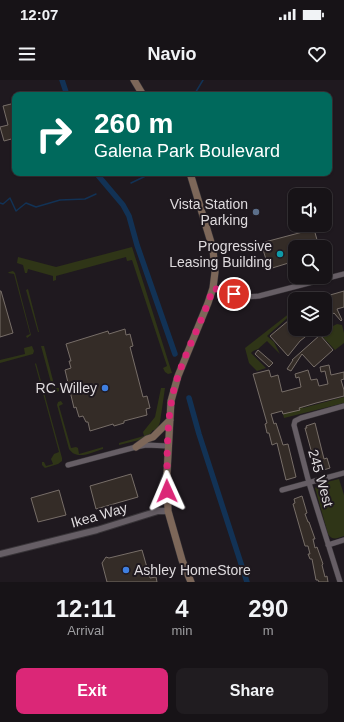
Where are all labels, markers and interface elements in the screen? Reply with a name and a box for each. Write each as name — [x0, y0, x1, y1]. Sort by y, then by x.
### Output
text: 12:07 — [20, 6, 58, 23]
icon: menu — [16, 43, 38, 65]
icon: heart — [306, 43, 328, 65]
text: Navio — [147, 44, 197, 64]
icon: right — [28, 108, 80, 160]
text: 260 m — [94, 108, 173, 139]
text: Galena Park Boulevard — [94, 141, 280, 161]
map controls — [288, 188, 332, 336]
button: sound — [288, 188, 332, 232]
place label: Vista Station Parking — [170, 196, 248, 228]
marker: Vista Station Parking — [251, 207, 261, 217]
place label: Progressive Leasing Building — [169, 238, 272, 270]
button: search — [288, 240, 332, 284]
marker: Progressive Leasing Building — [275, 249, 285, 259]
pin — [217, 277, 251, 311]
icon: arrive — [223, 283, 245, 305]
button: layers — [288, 292, 332, 336]
place label: RC Willey — [36, 380, 97, 396]
marker: RC Willey — [100, 383, 110, 393]
street label: 245 West — [305, 447, 337, 509]
position arrow — [146, 470, 188, 512]
street label: Ikea Way — [69, 499, 129, 531]
place label: Ashley HomeStore — [134, 562, 251, 578]
marker: Ashley HomeStore — [121, 565, 131, 575]
text: 12:11 — [56, 595, 116, 622]
text: 4 — [175, 595, 189, 622]
text: 290 — [248, 595, 288, 622]
text: Arrival — [67, 623, 104, 638]
text: min — [172, 623, 192, 638]
text: m — [263, 623, 274, 638]
button: Exit — [16, 668, 168, 714]
button: Share — [176, 668, 328, 714]

